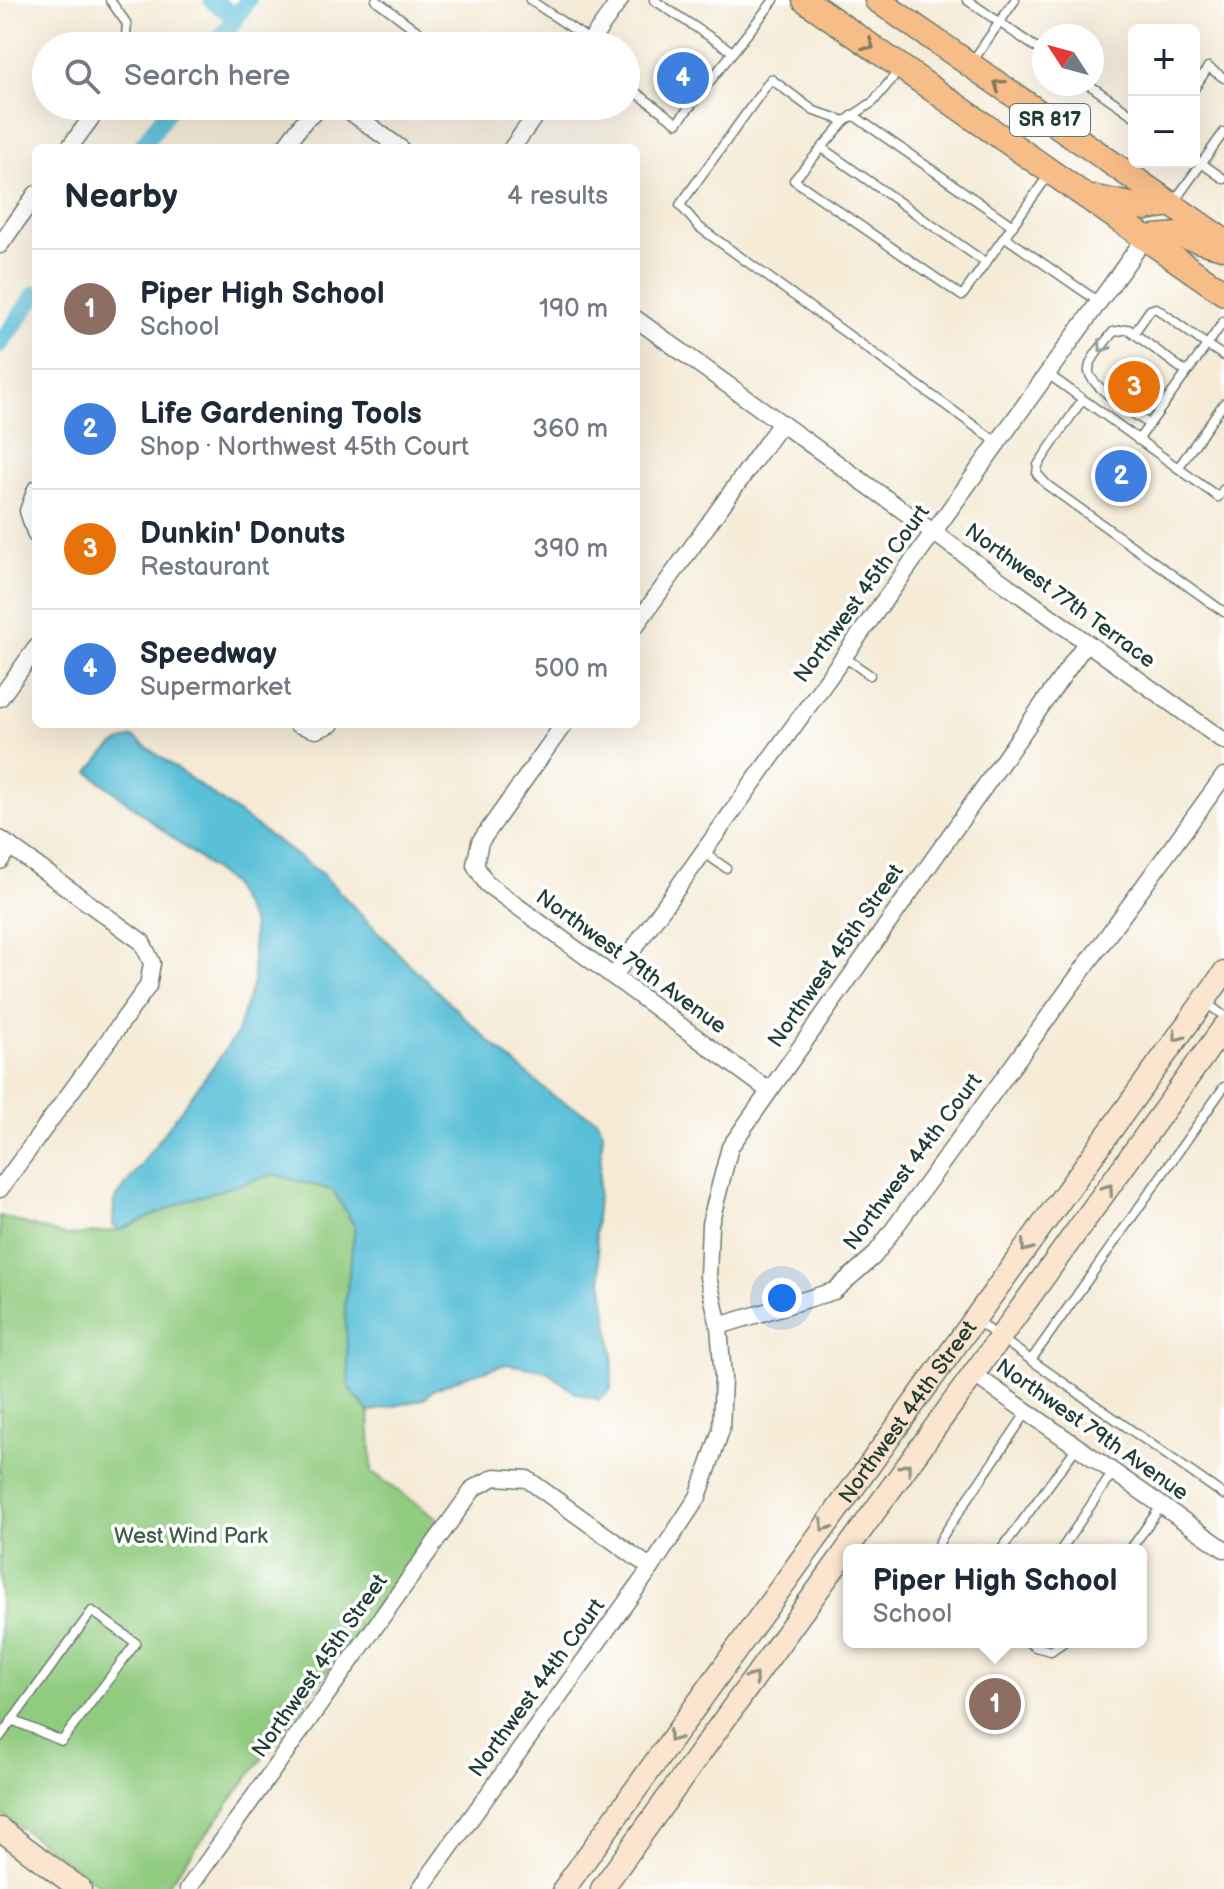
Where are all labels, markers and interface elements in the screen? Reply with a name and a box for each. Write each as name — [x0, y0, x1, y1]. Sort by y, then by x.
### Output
north arrow — [1032, 24, 1104, 96]
map controls — [1128, 24, 1200, 168]
button: + — [1128, 24, 1200, 96]
search box — [32, 32, 640, 120]
one-way arrow — [861, 35, 875, 50]
pin: 4 — [657, 48, 709, 108]
icon: search — [60, 54, 104, 98]
text: Search here — [124, 58, 290, 94]
one-way arrow — [993, 80, 1007, 95]
button: − — [1128, 96, 1200, 168]
road number: SR 817 — [1010, 104, 1090, 136]
text: Nearby — [64, 176, 178, 217]
text: 4 results — [507, 181, 608, 212]
text: Piper High School — [140, 276, 384, 312]
text: 1 — [85, 294, 95, 325]
text: 190 m — [539, 294, 608, 325]
text: School — [140, 312, 219, 343]
one-way arrow — [1098, 338, 1113, 352]
pin: 3 — [1108, 357, 1160, 417]
text: Life Gardening Tools — [140, 396, 422, 432]
text: 2 — [82, 414, 98, 445]
text: 360 m — [532, 414, 608, 445]
text: Shop · Northwest 45th Court — [140, 432, 469, 463]
pin: 2 — [1095, 446, 1147, 506]
street label: Northwest 45th Court — [788, 500, 936, 688]
text: Dunkin' Donuts — [140, 516, 345, 552]
street label: Northwest 77th Terrace — [959, 518, 1161, 674]
text: 3 — [82, 534, 98, 565]
text: 390 m — [533, 534, 608, 565]
text: Restaurant — [140, 552, 269, 583]
text: Speedway — [140, 636, 277, 672]
text: 4 — [82, 654, 98, 685]
text: 500 m — [534, 654, 608, 685]
text: Supermarket — [140, 672, 291, 703]
street label: Northwest 45th Street — [762, 859, 910, 1053]
street label: Northwest 79th Avenue — [530, 884, 732, 1040]
one-way arrow — [1174, 1028, 1188, 1042]
street label: Northwest 44th Court — [838, 1068, 988, 1256]
one-way arrow — [1098, 1184, 1113, 1198]
one-way arrow — [1022, 1239, 1036, 1253]
your location — [762, 1278, 802, 1318]
street label: Northwest 44th Street — [833, 1315, 983, 1509]
street label: Northwest 79th Avenue — [991, 1353, 1193, 1507]
one-way arrow — [896, 1462, 910, 1476]
one-way arrow — [820, 1518, 835, 1532]
park label: West Wind Park — [114, 1523, 268, 1550]
popup — [843, 1544, 1147, 1648]
text: Piper High School — [873, 1563, 1117, 1599]
street label: Northwest 45th Street — [246, 1569, 394, 1763]
street label: Northwest 44th Court — [463, 1593, 611, 1783]
text: School — [873, 1599, 952, 1630]
one-way arrow — [744, 1673, 758, 1687]
pin: 1 — [969, 1674, 1021, 1734]
one-way arrow — [668, 1729, 683, 1743]

